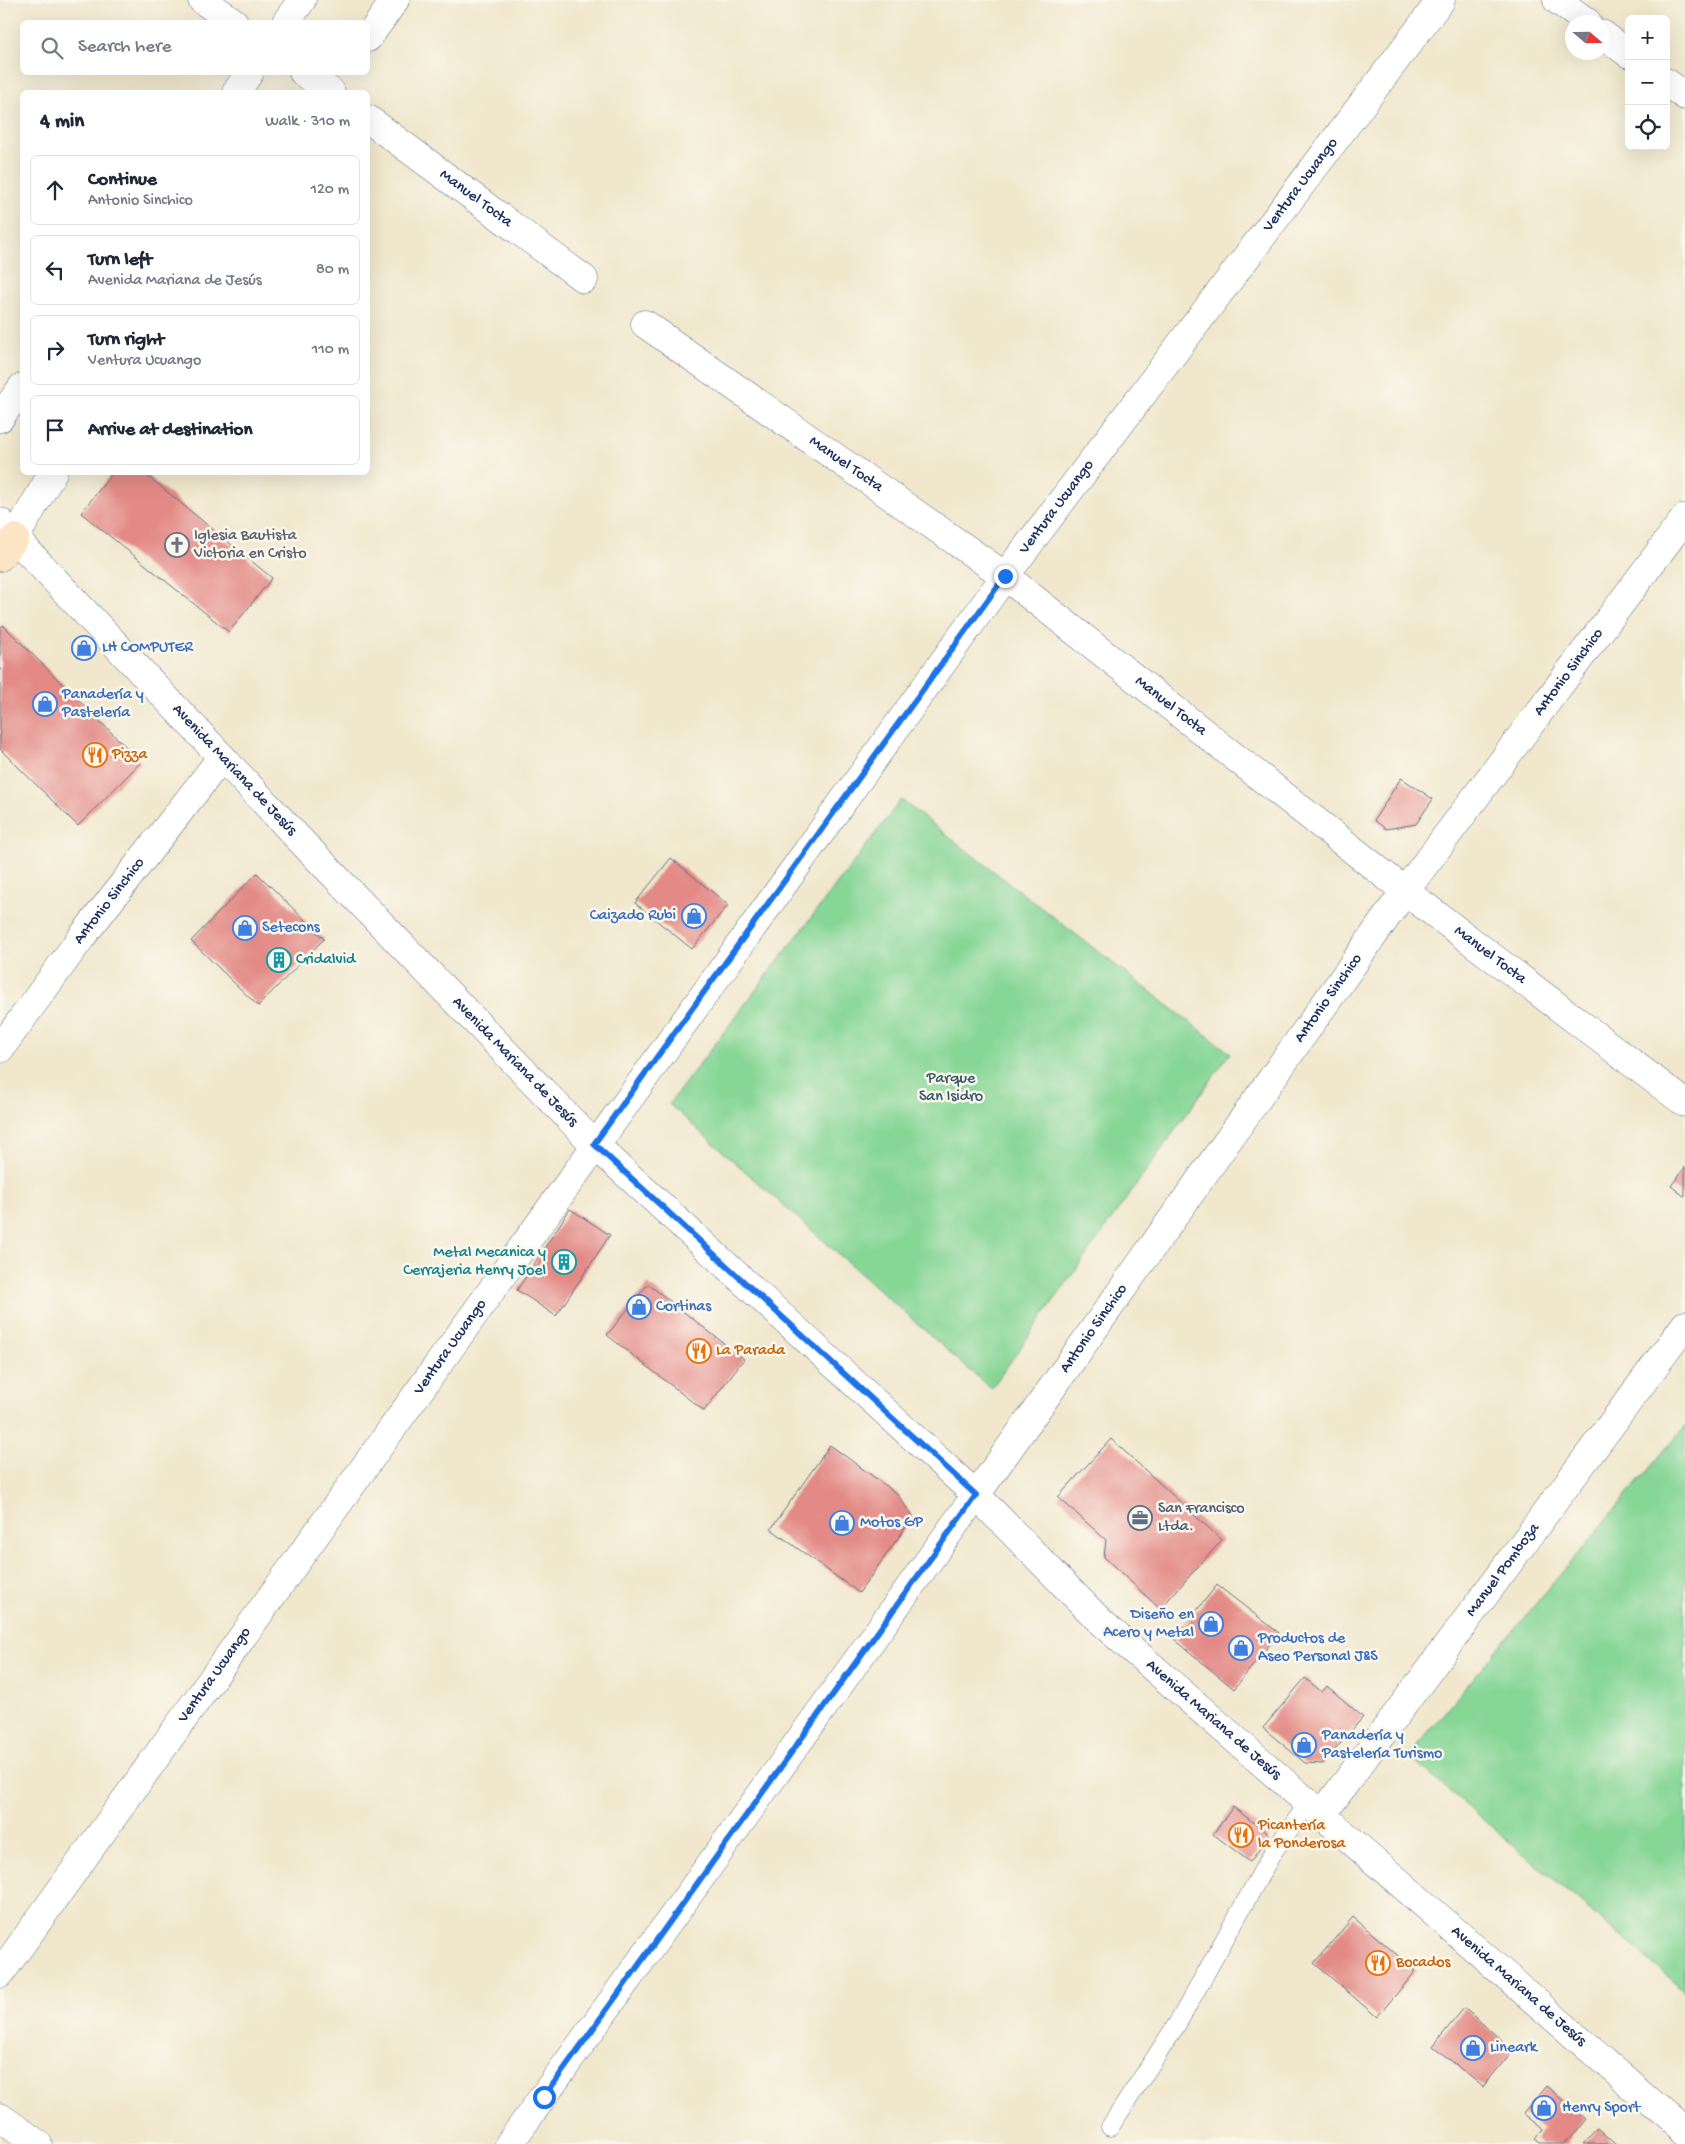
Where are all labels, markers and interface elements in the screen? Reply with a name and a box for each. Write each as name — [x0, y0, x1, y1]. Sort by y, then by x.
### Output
north arrow — [1565, 15, 1610, 60]
map controls — [1625, 15, 1670, 150]
button: + — [1625, 15, 1670, 60]
search box — [20, 20, 370, 75]
icon: search — [38, 34, 66, 62]
text: Search here — [78, 36, 172, 59]
button: − — [1625, 60, 1670, 105]
button: locate — [1625, 105, 1670, 150]
text: 4 min — [40, 110, 84, 135]
text: Walk · 310 m — [265, 113, 350, 132]
street label: Ventura Ucuango — [1259, 134, 1343, 237]
street label: Manuel Tocta — [435, 166, 517, 233]
text: Continue — [88, 169, 157, 192]
icon: ahead — [41, 176, 69, 204]
text: 120 m — [310, 181, 349, 200]
text: Antonio Sinchico — [88, 192, 193, 211]
text: Turn left — [88, 249, 152, 272]
icon: left — [41, 256, 69, 284]
text: 80 m — [316, 261, 349, 280]
text: Avenida Mariana de Jesús — [88, 272, 262, 291]
text: Turn right — [88, 329, 164, 352]
icon: right — [41, 336, 69, 364]
text: 110 m — [312, 341, 349, 360]
text: Ventura Ucuango — [88, 352, 201, 371]
icon: arrive — [41, 416, 69, 444]
text: Arrive at destination — [88, 419, 252, 442]
street label: Manuel Tocta — [805, 432, 887, 498]
street label: Ventura Ucuango — [1015, 456, 1099, 559]
place label: Iglesia Bautista Victoria en Cristo — [193, 527, 307, 564]
church icon: Iglesia Bautista Victoria en Cristo — [164, 532, 190, 558]
route end — [994, 565, 1017, 588]
street label: Antonio Sinchico — [1530, 625, 1608, 720]
shop icon: LH COMPUTER — [71, 635, 97, 661]
place label: LH COMPUTER — [102, 639, 193, 658]
street label: Manuel Tocta — [1131, 672, 1211, 741]
place label: Panadería y Pastelería — [61, 686, 144, 723]
shop icon: Panadería y Pastelería — [32, 691, 58, 717]
street label: Avenida Mariana de Jesús — [167, 700, 301, 841]
restaurant icon: Pizza — [82, 742, 108, 768]
place label: Pizza — [111, 746, 148, 765]
street label: Antonio Sinchico — [70, 854, 149, 948]
shop icon: Caizado Rubi — [681, 903, 707, 929]
place label: Caizado Rubi — [590, 907, 676, 926]
shop icon: Setecons — [232, 915, 258, 941]
place label: Setecons — [262, 919, 321, 938]
street label: Manuel Tocta — [1450, 922, 1531, 989]
building icon: Cridalvid — [266, 947, 292, 973]
street label: Antonio Sinchico — [1291, 950, 1367, 1047]
place label: Cridalvid — [296, 951, 357, 970]
street label: Avenida Mariana de Jesús — [447, 993, 583, 1132]
park label: Parque San Isidro — [919, 1070, 983, 1107]
place label: Metal Mecanica y Cerrajeria Henry Joel — [403, 1244, 546, 1281]
building icon: Metal Mecanica y Cerrajeria Henry Joel — [551, 1249, 577, 1275]
street label: Antonio Sinchico — [1056, 1280, 1132, 1377]
shop icon: Cortinas — [626, 1294, 652, 1320]
street label: Ventura Ucuango — [409, 1296, 491, 1400]
place label: Cortinas — [656, 1298, 712, 1317]
restaurant icon: La Parada — [686, 1338, 712, 1364]
place label: La Parada — [716, 1342, 786, 1361]
place label: San Francisco Ltda. — [1158, 1500, 1245, 1537]
office icon: San Francisco Ltda. — [1127, 1505, 1153, 1531]
shop icon: Motos GP — [829, 1510, 855, 1536]
place label: Motos GP — [860, 1514, 923, 1533]
street label: Manuel Pomboza — [1462, 1519, 1545, 1621]
place label: Diseño en Acero y Metal — [1103, 1606, 1194, 1643]
shop icon: Diseño en Acero y Metal — [1198, 1611, 1224, 1637]
street label: Ventura Ucuango — [173, 1624, 256, 1728]
place label: Productos de Aseo Personal J&S — [1257, 1630, 1378, 1667]
shop icon: Productos de Aseo Personal J&S — [1228, 1635, 1254, 1661]
street label: Avenida Mariana de Jesús — [1141, 1656, 1286, 1785]
place label: Panadería y Pastelería Turismo — [1321, 1727, 1442, 1764]
shop icon: Panadería y Pastelería Turismo — [1291, 1732, 1317, 1758]
place label: Picantería la Ponderosa — [1257, 1817, 1346, 1854]
restaurant icon: Picantería la Ponderosa — [1228, 1822, 1254, 1848]
street label: Avenida Mariana de Jesús — [1447, 1922, 1591, 2051]
restaurant icon: Bocados — [1365, 1950, 1391, 1976]
place label: Bocados — [1395, 1954, 1451, 1973]
shop icon: Lineark — [1460, 2035, 1486, 2061]
place label: Lineark — [1490, 2039, 1539, 2058]
route start — [533, 2086, 556, 2109]
shop icon: Henry Sport — [1531, 2095, 1557, 2121]
place label: Henry Sport — [1562, 2099, 1642, 2118]

